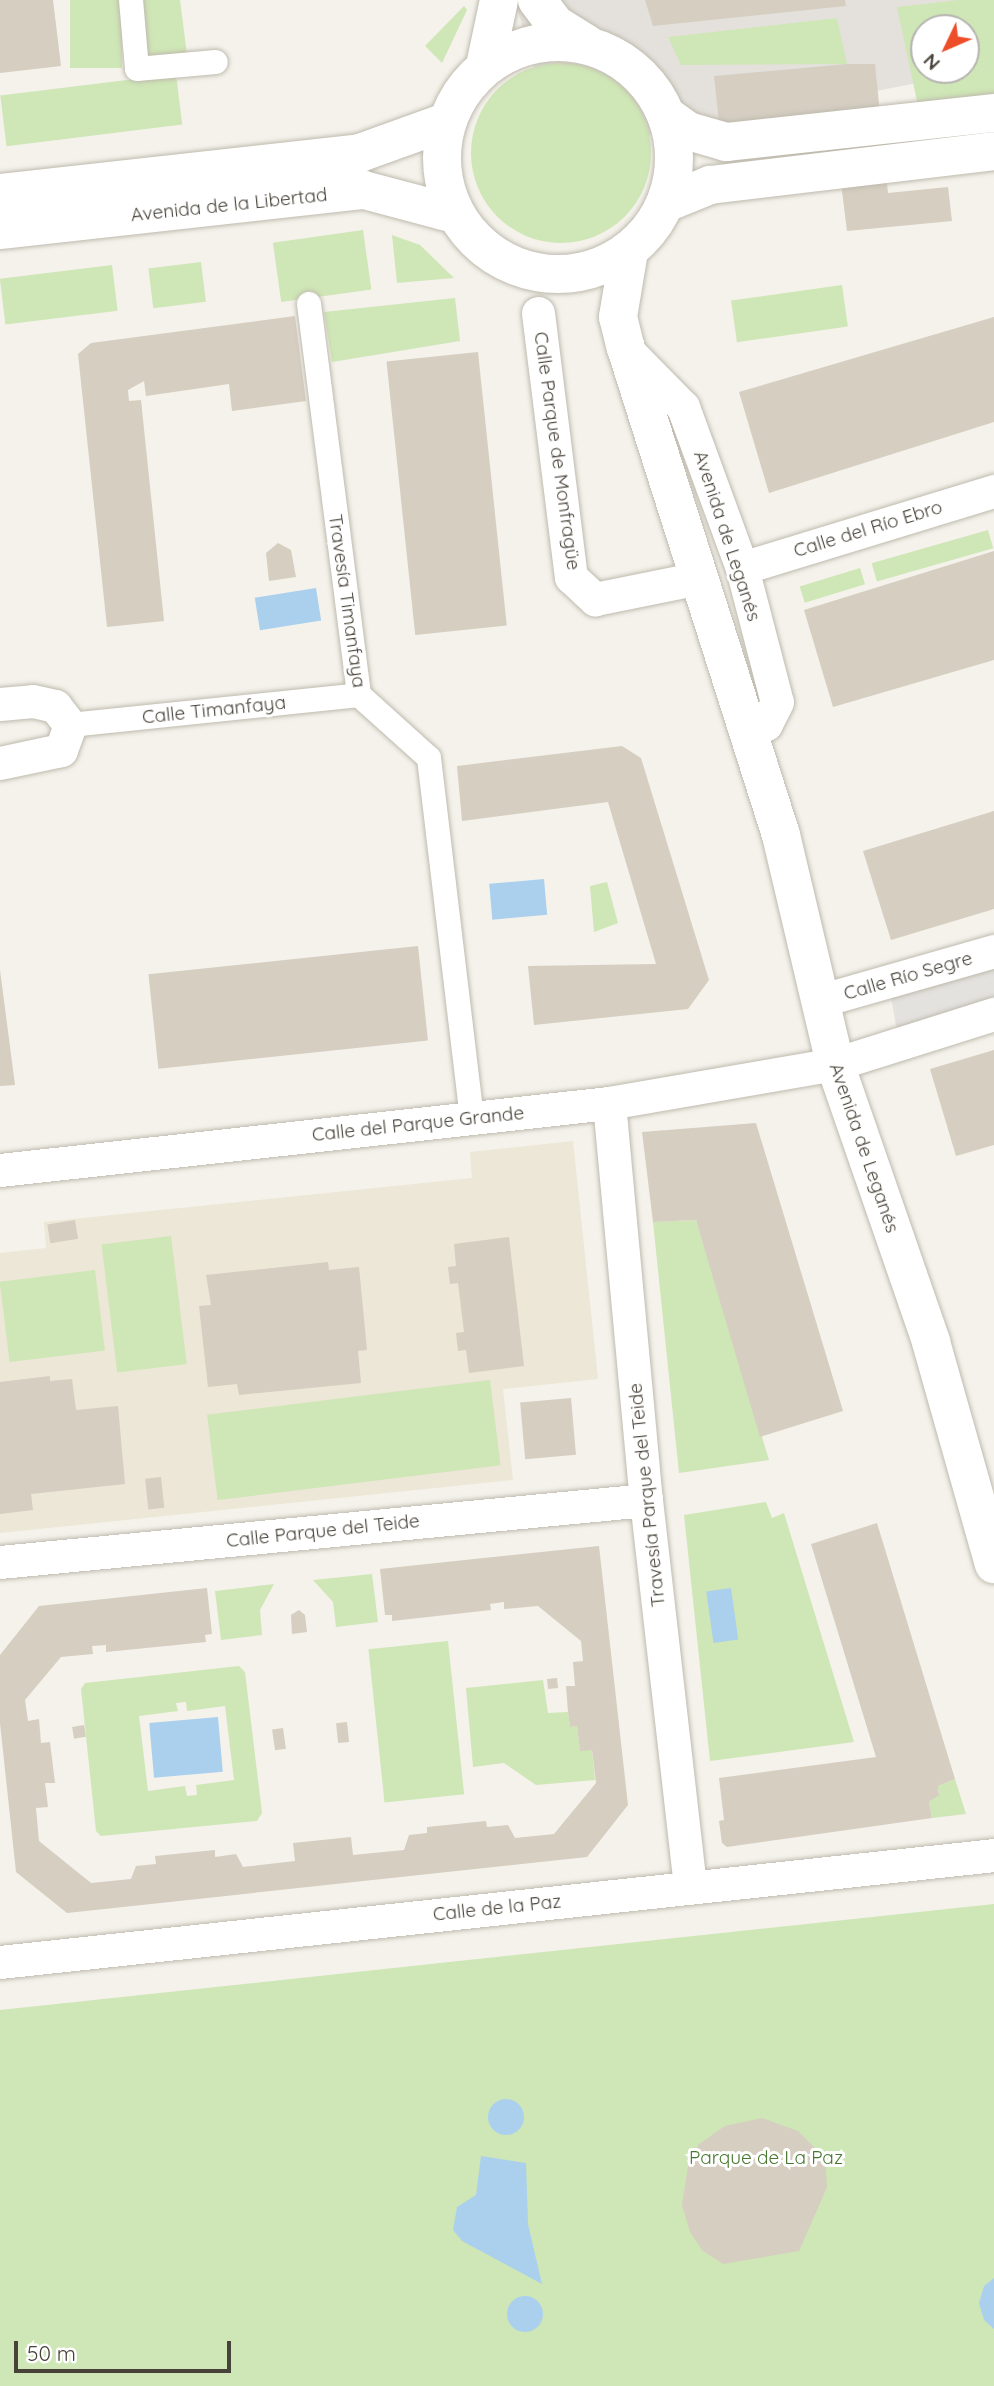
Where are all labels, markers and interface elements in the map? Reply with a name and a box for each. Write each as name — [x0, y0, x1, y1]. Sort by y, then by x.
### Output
north arrow — [910, 14, 980, 84]
text: N — [918, 49, 945, 76]
street label: Avenida de la Libertad — [130, 183, 328, 227]
street label: Calle Parque de Monfragüe — [529, 330, 585, 572]
street label: Avenida de Leganés — [689, 448, 765, 624]
street label: Calle del Río Ebro — [791, 496, 945, 562]
street label: Travesía Timanfaya — [324, 513, 370, 689]
street label: Calle Timanfaya — [141, 691, 287, 729]
street label: Calle Río Segre — [841, 947, 975, 1005]
street label: Avenida de Leganés — [824, 1060, 904, 1236]
street label: Calle del Parque Grande — [311, 1102, 525, 1146]
street label: Travesía Parque del Teide — [624, 1382, 670, 1608]
street label: Calle Parque del Teide — [225, 1510, 421, 1552]
street label: Calle de la Paz — [432, 1890, 562, 1926]
park label: Parque de La Paz — [689, 2147, 843, 2169]
scale bar — [18, 2326, 234, 2370]
text: 50 m — [27, 2340, 76, 2366]

